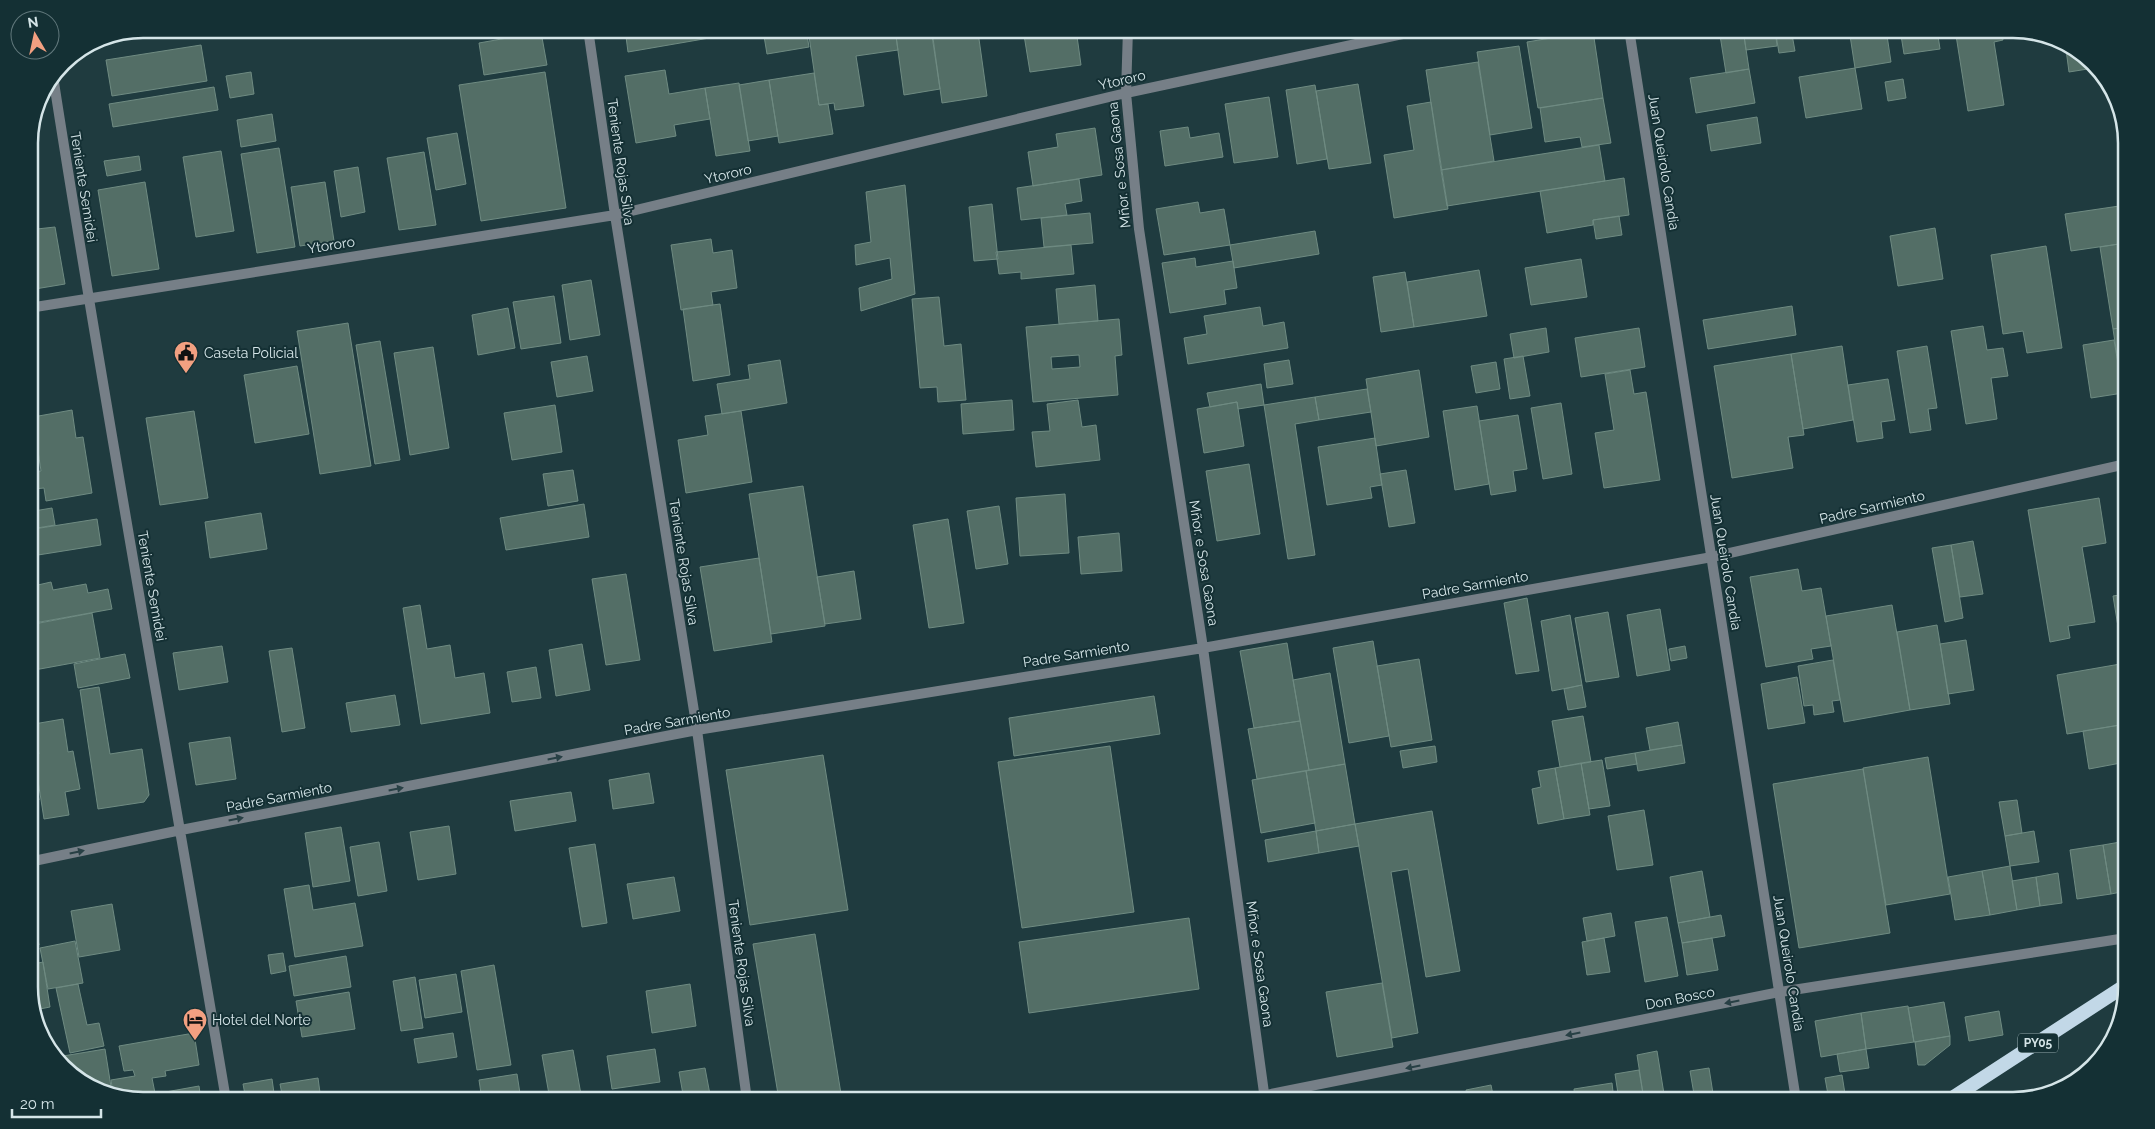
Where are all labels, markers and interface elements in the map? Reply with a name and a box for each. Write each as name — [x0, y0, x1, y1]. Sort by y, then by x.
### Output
north arrow — [10, 10, 60, 60]
text: N — [26, 13, 39, 31]
street label: Ytororo — [1097, 67, 1147, 93]
street label: Juan Queirolo Candia — [1645, 93, 1683, 231]
street label: Teniente Rojas Silva — [604, 98, 638, 226]
street label: Mñor. e Sosa Gaona — [1104, 101, 1134, 229]
street label: Teniente Semidei — [67, 131, 101, 243]
street label: Ytororo — [703, 161, 753, 187]
street label: Ytororo — [306, 233, 356, 257]
public building icon: Caseta Policial — [173, 340, 199, 374]
place label: Caseta Policial — [204, 345, 298, 361]
street label: Padre Sarmiento — [1818, 487, 1926, 527]
street label: Juan Queirolo Candia — [1707, 493, 1745, 631]
street label: Teniente Rojas Silva — [666, 498, 702, 626]
street label: Mñor. e Sosa Gaona — [1186, 499, 1222, 627]
street label: Teniente Semidei — [134, 530, 170, 642]
street label: Padre Sarmiento — [1421, 568, 1529, 602]
street label: Padre Sarmiento — [1022, 638, 1130, 670]
street label: Padre Sarmiento — [623, 704, 731, 738]
one-way arrow — [547, 753, 563, 761]
street label: Padre Sarmiento — [225, 779, 333, 815]
one-way arrow — [388, 784, 404, 792]
one-way arrow — [228, 815, 244, 823]
one-way arrow — [69, 847, 85, 855]
street label: Juan Queirolo Candia — [1770, 894, 1808, 1032]
street label: Teniente Rojas Silva — [725, 899, 759, 1027]
street label: Mñor. e Sosa Gaona — [1243, 900, 1277, 1028]
street label: Don Bosco — [1644, 983, 1716, 1013]
one-way arrow — [1724, 998, 1739, 1006]
hotel icon: Hotel del Norte — [182, 1007, 208, 1041]
place label: Hotel del Norte — [212, 1012, 311, 1028]
one-way arrow — [1565, 1030, 1580, 1038]
road number: PY05 — [2018, 1034, 2058, 1052]
one-way arrow — [1405, 1063, 1421, 1071]
scale bar — [12, 1086, 101, 1118]
text: 20 m — [20, 1095, 55, 1113]

